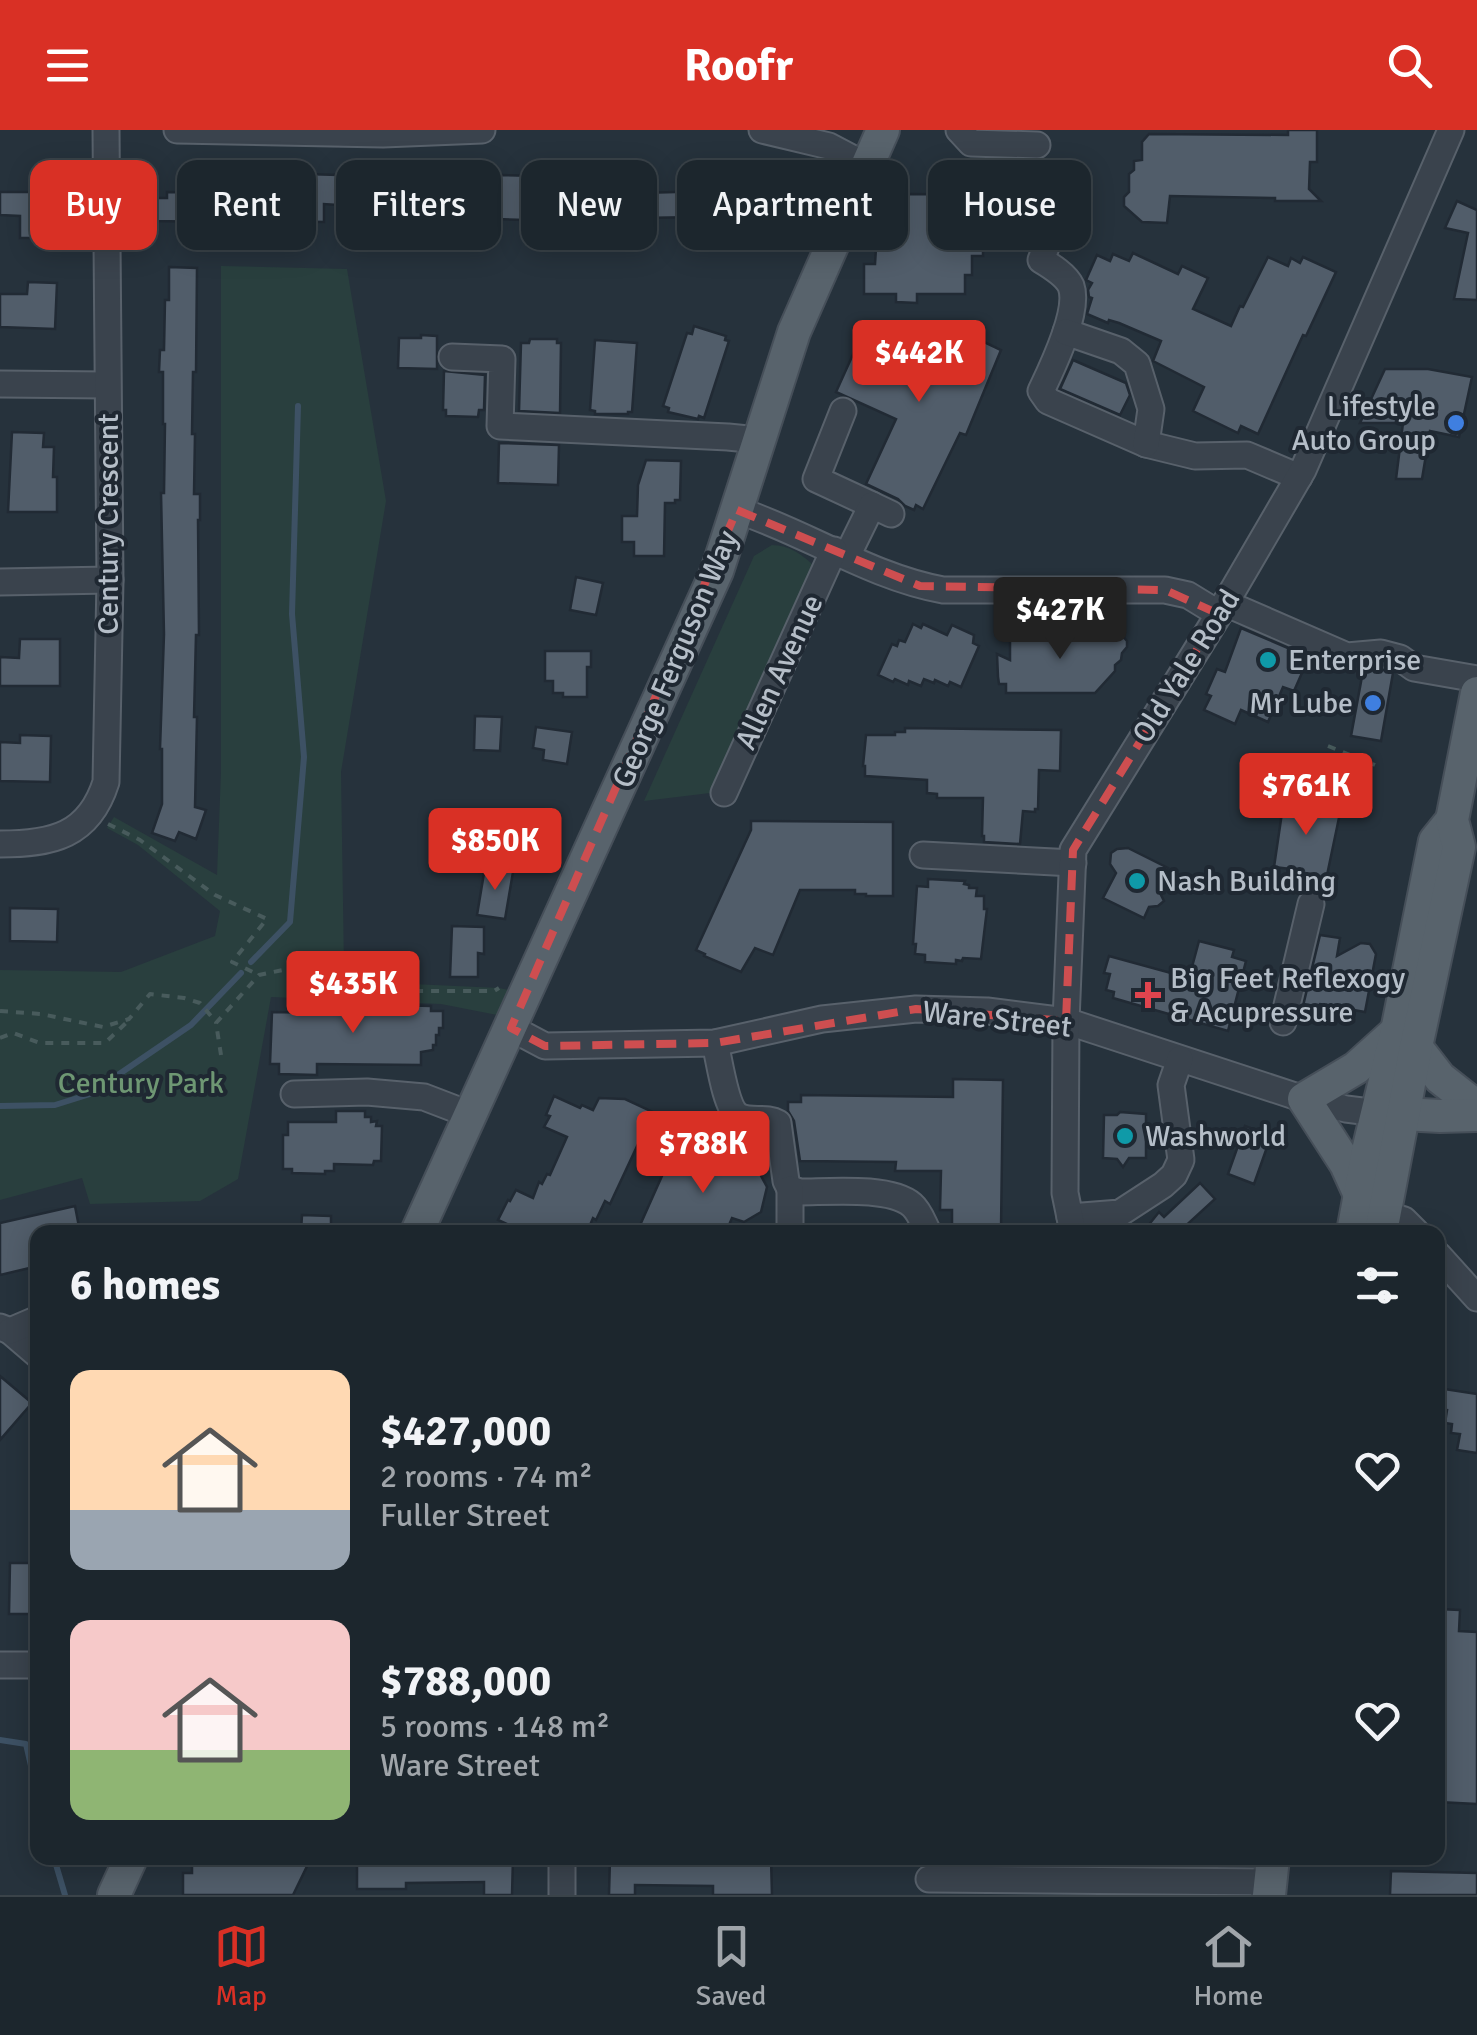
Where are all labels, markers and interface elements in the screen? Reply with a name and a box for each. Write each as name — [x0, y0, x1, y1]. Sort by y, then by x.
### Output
icon: menu — [40, 38, 95, 93]
text: Roofr — [684, 38, 793, 93]
icon: search — [1382, 38, 1437, 93]
chip: Buy — [30, 160, 157, 250]
chip: Rent — [177, 160, 316, 250]
chip: Filters — [336, 160, 501, 250]
chip: New — [521, 160, 657, 250]
chip: Apartment — [677, 160, 908, 250]
chip: House — [928, 160, 1091, 250]
pin: $442K — [849, 320, 989, 405]
text: $442K — [875, 333, 963, 372]
place label: Lifestyle Auto Group — [1291, 388, 1436, 459]
marker: Lifestyle Auto Group — [1445, 412, 1467, 434]
street label: Century Crescent — [90, 413, 127, 635]
street label: George Ferguson Way — [605, 525, 746, 793]
pin: $427K — [990, 577, 1130, 662]
street label: Old Yale Road — [1125, 583, 1248, 750]
street label: Allen Avenue — [727, 589, 831, 756]
text: $427K — [1016, 590, 1104, 629]
place label: Enterprise — [1288, 642, 1421, 679]
marker: Enterprise — [1257, 649, 1279, 671]
place label: Mr Lube — [1249, 685, 1353, 722]
marker: Mr Lube — [1362, 692, 1384, 714]
pin: $761K — [1236, 753, 1376, 838]
text: $761K — [1262, 766, 1350, 805]
pin: $850K — [425, 808, 565, 893]
text: $850K — [451, 821, 539, 860]
place label: Nash Building — [1157, 863, 1336, 900]
marker: Nash Building — [1126, 870, 1148, 892]
pin: $435K — [283, 951, 423, 1036]
place label: Big Feet Reflexogy & Acupressure — [1170, 960, 1405, 1031]
text: $435K — [309, 964, 397, 1003]
marker: Big Feet Reflexogy & Acupressure — [1135, 982, 1161, 1008]
street label: Ware Street — [920, 993, 1073, 1046]
park label: Century Park — [58, 1065, 224, 1102]
pin: $788K — [633, 1111, 773, 1196]
place label: Washworld — [1145, 1118, 1286, 1155]
text: $788K — [659, 1124, 747, 1163]
marker: Washworld — [1114, 1125, 1136, 1147]
icon: filters — [1350, 1258, 1405, 1313]
text: 6 homes — [70, 1260, 220, 1311]
text: $427,000 — [380, 1406, 551, 1457]
icon: home — [150, 1410, 270, 1530]
icon: heart — [1350, 1443, 1405, 1498]
text: 2 rooms · 74 m² — [380, 1457, 593, 1496]
text: Fuller Street — [380, 1496, 550, 1535]
text: $788,000 — [380, 1656, 551, 1707]
icon: home — [150, 1660, 270, 1780]
icon: heart — [1350, 1693, 1405, 1748]
text: 5 rooms · 148 m² — [380, 1707, 610, 1746]
text: Ware Street — [380, 1746, 540, 1785]
tab: Map — [214, 1919, 269, 2013]
tab: Saved — [696, 1919, 766, 2013]
tab: Home — [1194, 1919, 1263, 2013]

